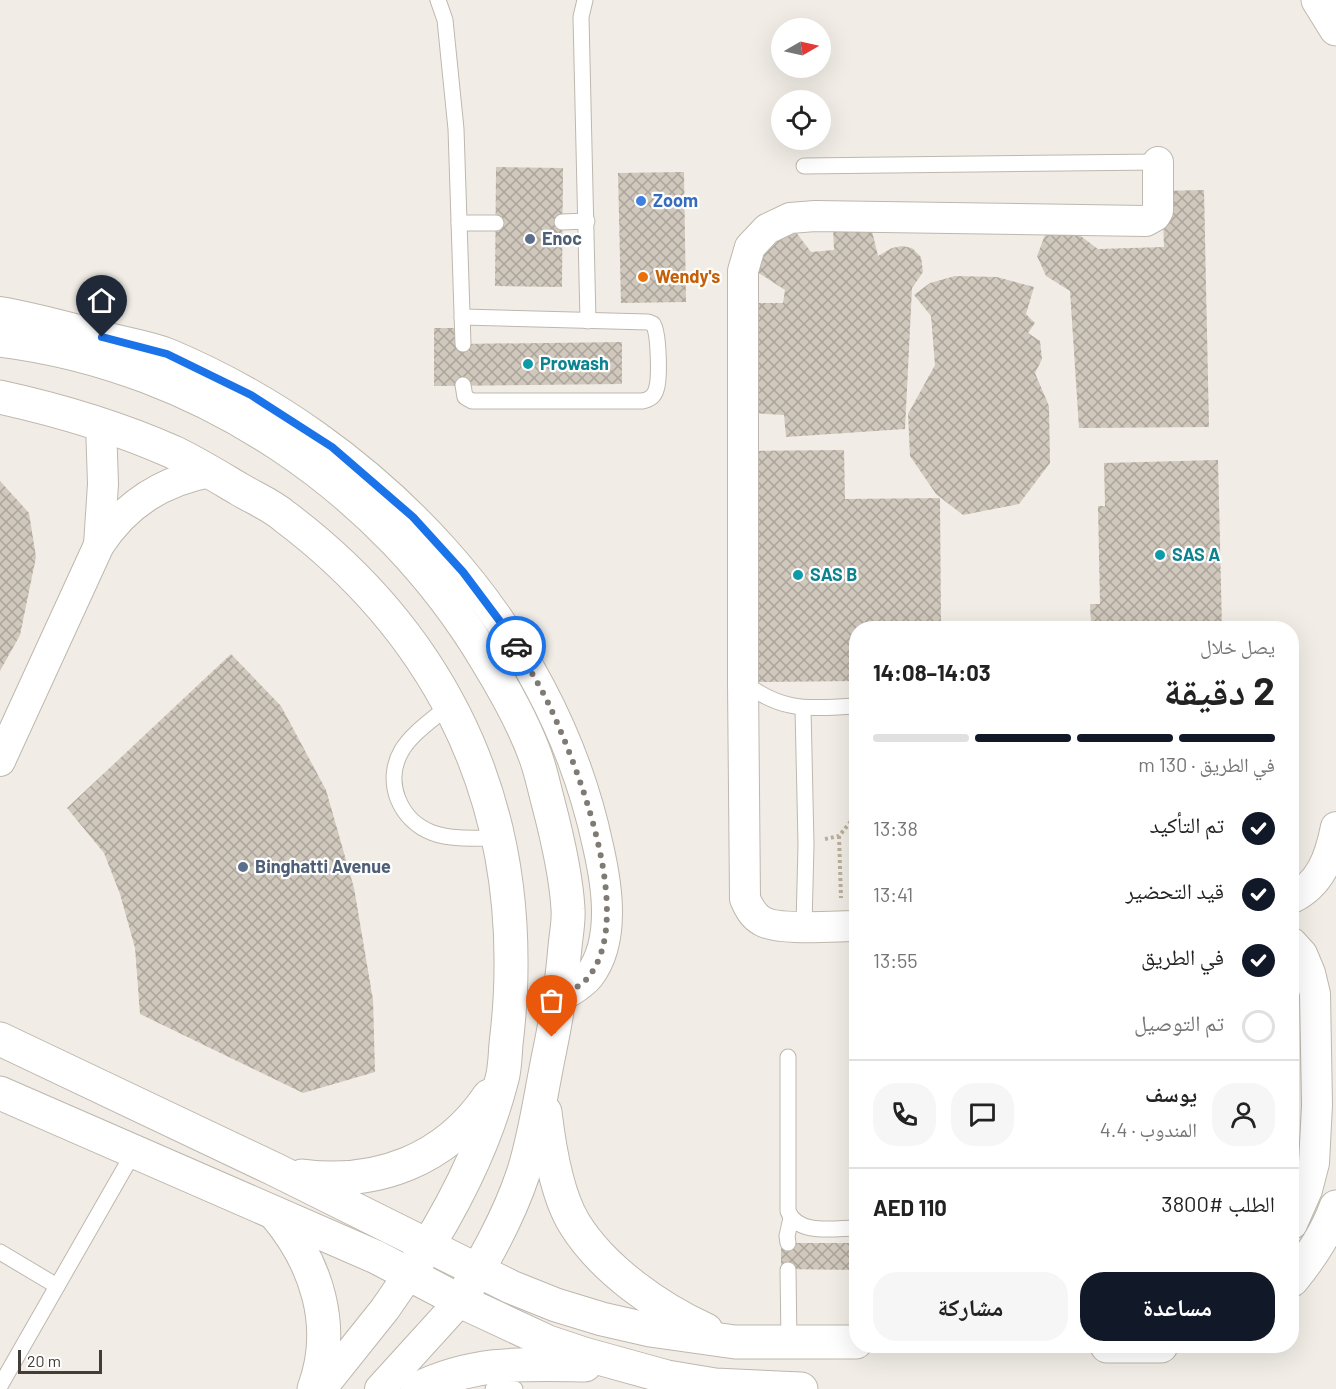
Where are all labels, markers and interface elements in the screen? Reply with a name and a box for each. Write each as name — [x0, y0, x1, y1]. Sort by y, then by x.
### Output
north arrow — [771, 18, 831, 78]
map controls — [771, 18, 831, 150]
button: locate — [771, 90, 831, 150]
place label: Zoom — [653, 189, 698, 211]
marker: Zoom — [634, 194, 648, 208]
place label: Enoc — [542, 227, 582, 249]
marker: Enoc — [523, 232, 537, 246]
place label: Wendy's — [655, 265, 720, 287]
marker: Wendy's — [636, 270, 650, 284]
pin — [76, 275, 127, 337]
icon: home — [85, 284, 118, 317]
place label: Prowash — [540, 352, 609, 374]
marker: Prowash — [521, 357, 535, 371]
place label: SAS A — [1172, 543, 1220, 565]
marker: SAS A — [1153, 548, 1167, 562]
place label: SAS B — [810, 563, 857, 585]
marker: SAS B — [791, 568, 805, 582]
courier — [486, 616, 546, 676]
icon: car — [500, 630, 533, 663]
text: يصل خلال — [1200, 634, 1275, 658]
text: 14:03–14:08 — [873, 659, 991, 685]
text: 2 دقيقة — [1163, 666, 1275, 713]
text: في الطريق · 130 m — [1138, 752, 1275, 776]
text: تم التأكيد — [1150, 811, 1224, 837]
icon: check — [1242, 812, 1275, 845]
text: 13:38 — [873, 816, 918, 840]
place label: Binghatti Avenue — [255, 855, 391, 877]
marker: Binghatti Avenue — [236, 860, 250, 874]
text: قيد التحضير — [1126, 877, 1224, 903]
icon: check — [1242, 878, 1275, 911]
text: 13:41 — [873, 882, 913, 906]
text: في الطريق — [1141, 943, 1224, 969]
icon: check — [1242, 944, 1275, 977]
text: 13:55 — [873, 948, 918, 972]
pin — [526, 975, 577, 1037]
icon: bag — [535, 984, 568, 1017]
text: تم التوصيل — [1134, 1009, 1224, 1035]
text: يوسف — [1145, 1080, 1197, 1106]
button: phone — [873, 1083, 936, 1146]
button: chat — [951, 1083, 1014, 1146]
button: person — [1212, 1083, 1275, 1146]
text: المندوب · 4.4 — [1100, 1117, 1197, 1141]
text: الطلب #3800 — [1161, 1190, 1275, 1216]
text: AED 110 — [873, 1194, 947, 1220]
button: مشاركة — [873, 1272, 1068, 1341]
button: مساعدة — [1080, 1272, 1275, 1341]
scale bar — [18, 1347, 102, 1374]
text: 20 m — [27, 1351, 61, 1370]

